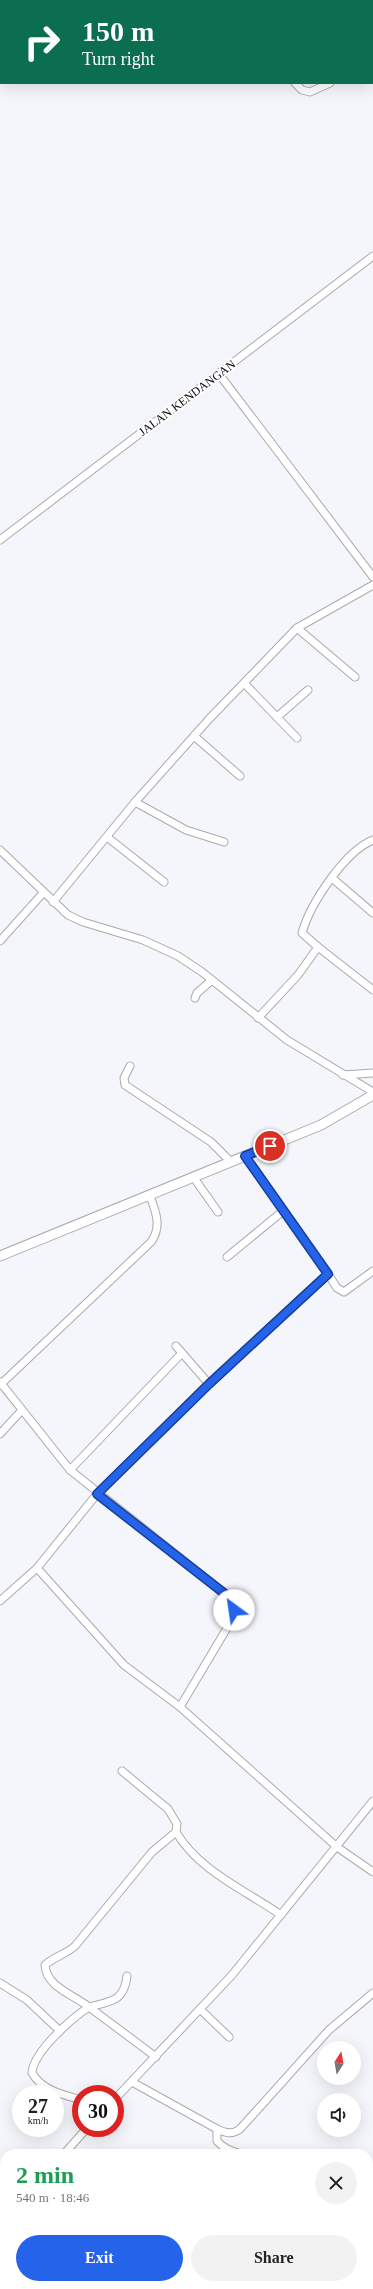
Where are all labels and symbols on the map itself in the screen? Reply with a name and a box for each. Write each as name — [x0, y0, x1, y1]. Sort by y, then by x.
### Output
street label: JALAN KENDANGAN — [136, 357, 238, 439]
pin — [253, 1129, 287, 1163]
position arrow — [213, 1589, 255, 1631]
north arrow — [317, 2041, 361, 2085]
speed limit sign: 30 — [72, 2085, 124, 2137]

